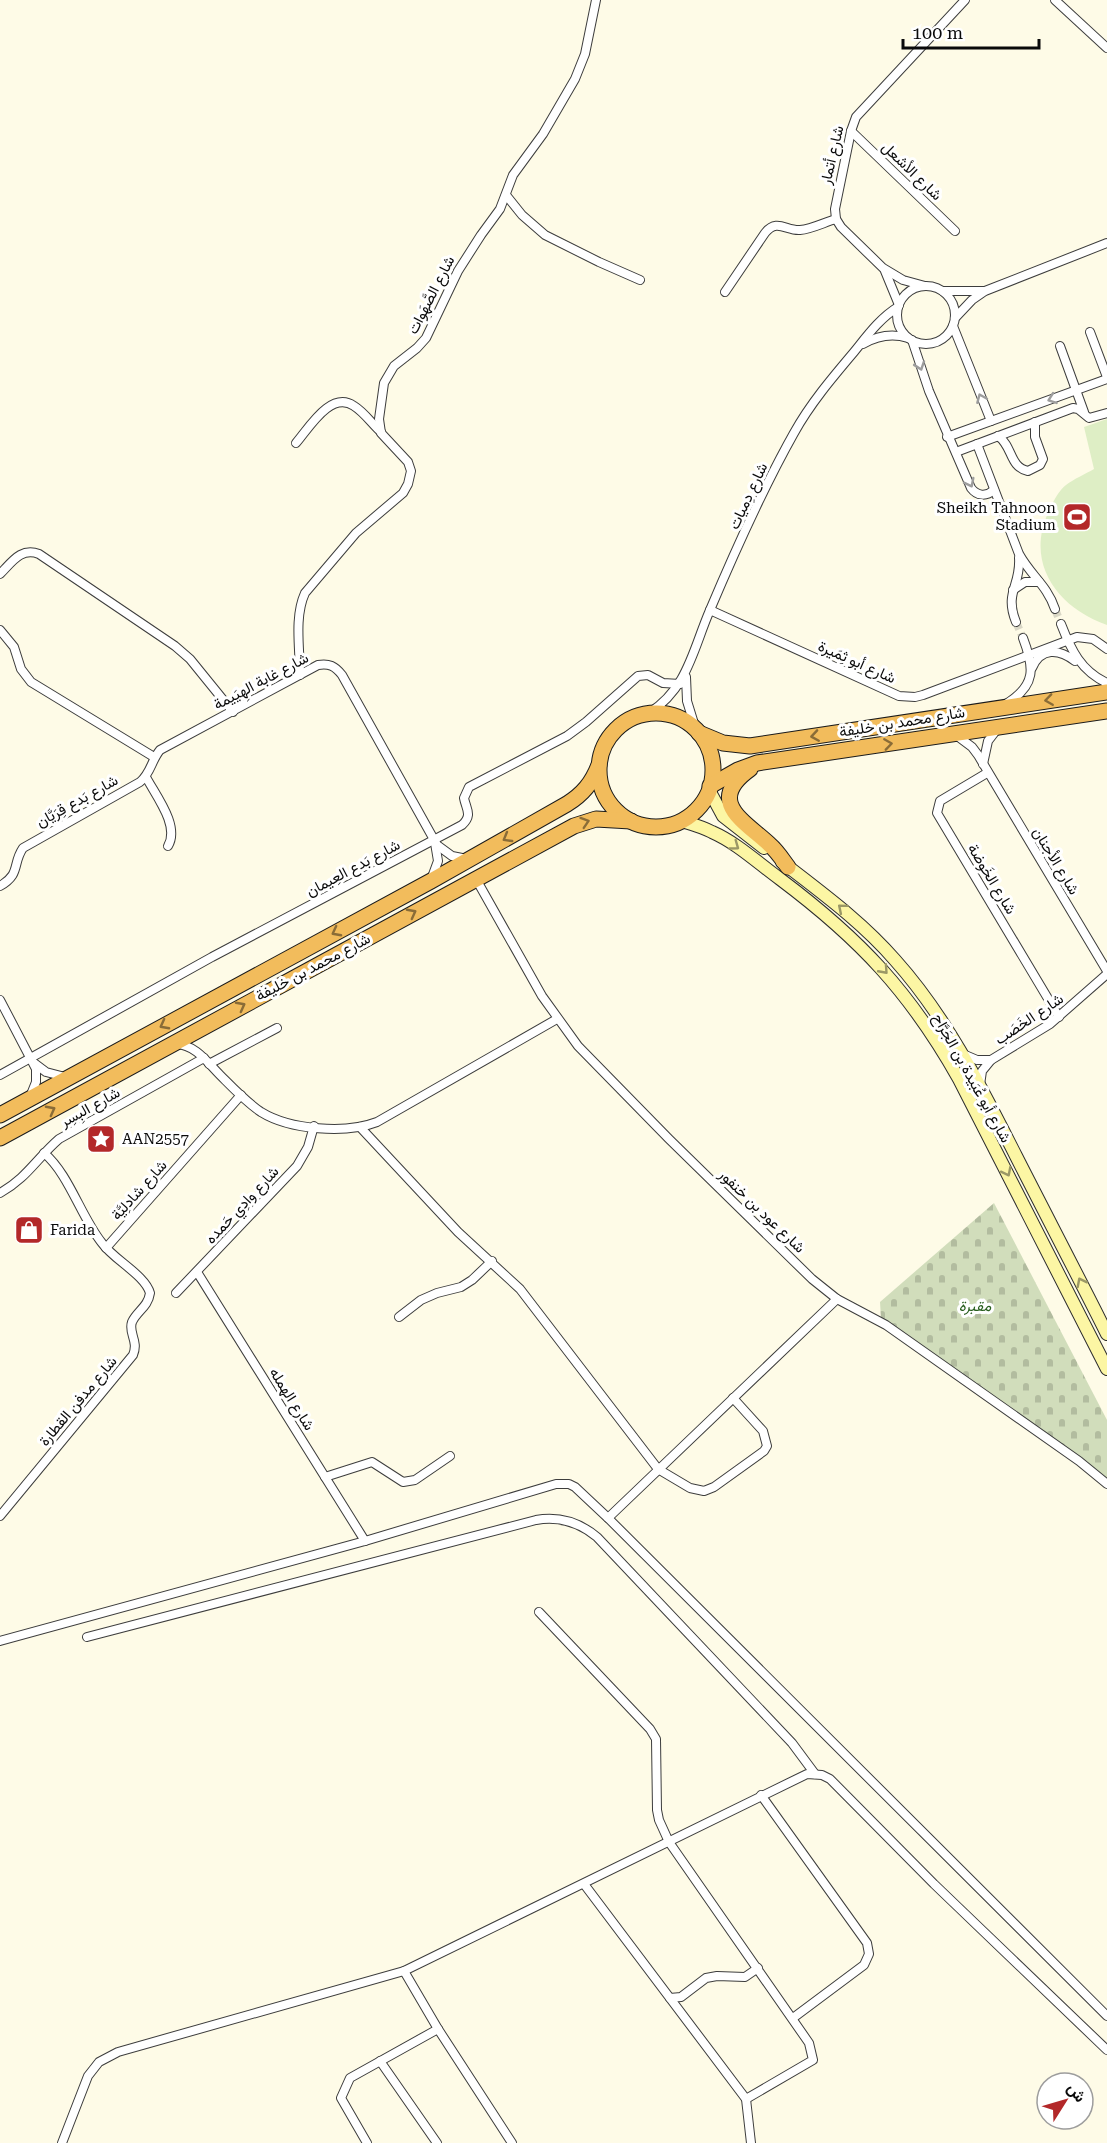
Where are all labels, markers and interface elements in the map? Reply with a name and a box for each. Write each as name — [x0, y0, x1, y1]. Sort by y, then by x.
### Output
scale bar — [903, 12, 1040, 50]
text: 100 m — [912, 22, 963, 43]
street label: شارع أتمار — [816, 124, 849, 188]
street label: شارع الأشعل — [877, 138, 946, 206]
street label: شارع الصَّهَوات — [404, 253, 460, 338]
one-way arrow — [913, 360, 925, 371]
one-way arrow — [1047, 392, 1058, 404]
one-way arrow — [976, 393, 988, 404]
street label: شارع دِميات — [725, 460, 773, 533]
one-way arrow — [963, 477, 974, 487]
place label: Sheikh Tahnoon Stadium — [937, 499, 1056, 534]
sports icon: Sheikh Tahnoon Stadium — [1061, 501, 1093, 533]
street label: شارع أبو ثِمَيرة — [815, 637, 899, 689]
street label: شارع غابة الهِيَيمة — [211, 648, 313, 716]
one-way arrow — [1044, 694, 1054, 706]
street label: شارع محمد بن خليفة — [838, 703, 967, 743]
one-way arrow — [810, 729, 819, 741]
one-way arrow — [883, 739, 892, 751]
street label: شارع بَدع قِرَيَّان — [33, 771, 122, 833]
one-way arrow — [579, 817, 590, 829]
street label: شارع الأجنان — [1027, 824, 1083, 899]
one-way arrow — [503, 831, 513, 842]
street label: شارع بَدع العِيمان — [303, 836, 404, 902]
one-way arrow — [728, 838, 739, 849]
street label: شارع الخَوضة — [962, 841, 1020, 919]
one-way arrow — [838, 904, 849, 915]
one-way arrow — [406, 909, 417, 920]
one-way arrow — [332, 925, 342, 936]
street label: شارع محمد بن خليفة — [253, 929, 374, 1007]
one-way arrow — [877, 963, 888, 974]
street label: شارع الخَصَب — [991, 989, 1068, 1050]
one-way arrow — [235, 1002, 245, 1013]
street label: شارع أبو عُبَيدة بن الجَرَّاح — [927, 1010, 1015, 1147]
one-way arrow — [160, 1018, 171, 1029]
street label: شارع البِسِر — [56, 1083, 124, 1133]
one-way arrow — [45, 1106, 56, 1117]
place icon: AAN2557 — [85, 1123, 117, 1155]
place label: AAN2557 — [122, 1130, 189, 1148]
street label: شارع شادلِيَّة — [107, 1156, 172, 1225]
street label: شارع وادِي حَمده — [202, 1162, 285, 1250]
street label: شارع عود بن خنفور — [713, 1165, 809, 1258]
one-way arrow — [999, 1166, 1011, 1177]
shop icon: Farida — [13, 1214, 45, 1246]
place label: Farida — [50, 1221, 95, 1239]
one-way arrow — [1077, 1277, 1088, 1288]
park label: مقبرة — [959, 1297, 992, 1315]
street label: شارع مدفن القطارة — [35, 1352, 122, 1451]
street label: شارع الهمله — [264, 1364, 318, 1435]
north arrow — [1035, 2071, 1095, 2131]
text: ش — [1063, 2079, 1090, 2106]

